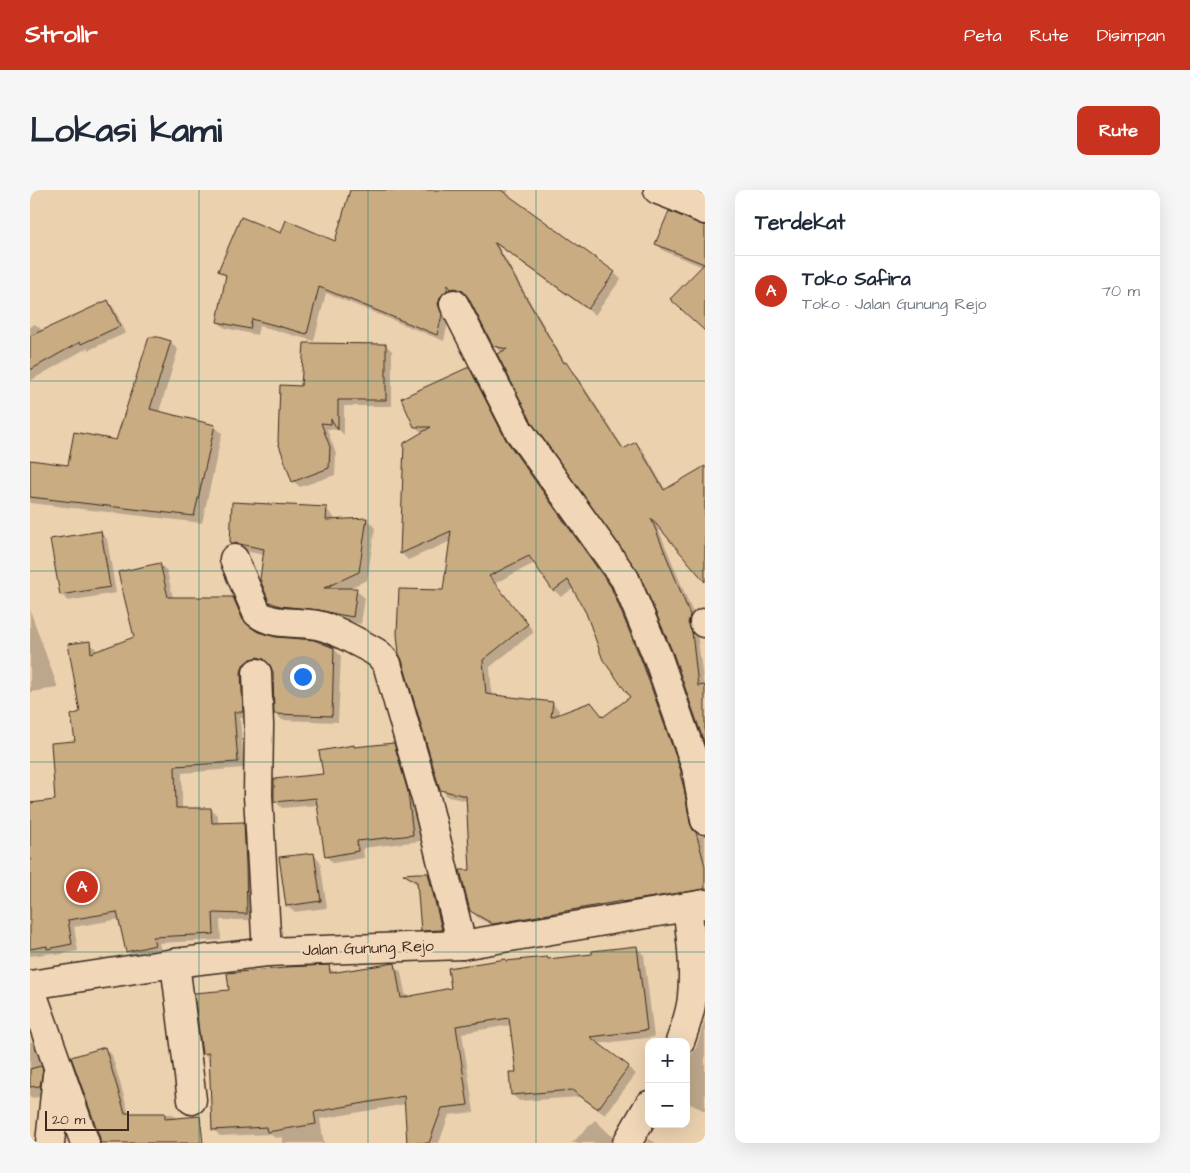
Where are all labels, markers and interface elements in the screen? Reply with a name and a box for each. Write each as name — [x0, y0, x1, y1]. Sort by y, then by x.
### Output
text: Strollr — [25, 18, 98, 52]
text: Peta — [964, 23, 1002, 48]
text: Rute — [1030, 23, 1069, 48]
text: Disimpan — [1097, 23, 1165, 48]
text: Lokasi kami — [30, 106, 222, 155]
button: Rute — [1077, 106, 1160, 155]
text: Terdekat — [755, 208, 845, 237]
text: Toko Safira — [802, 266, 911, 293]
text: A — [766, 280, 776, 302]
text: 70 m — [1101, 280, 1140, 302]
text: Toko · Jalan Gunung Rejo — [802, 293, 986, 315]
your location — [290, 664, 316, 690]
pin: A — [66, 868, 98, 906]
street label: Jalan Gunung Rejo — [302, 935, 434, 962]
map controls — [645, 1038, 690, 1128]
button: + — [645, 1038, 690, 1083]
button: − — [645, 1083, 690, 1128]
scale bar — [45, 1108, 129, 1131]
text: 20 m — [52, 1110, 85, 1130]

